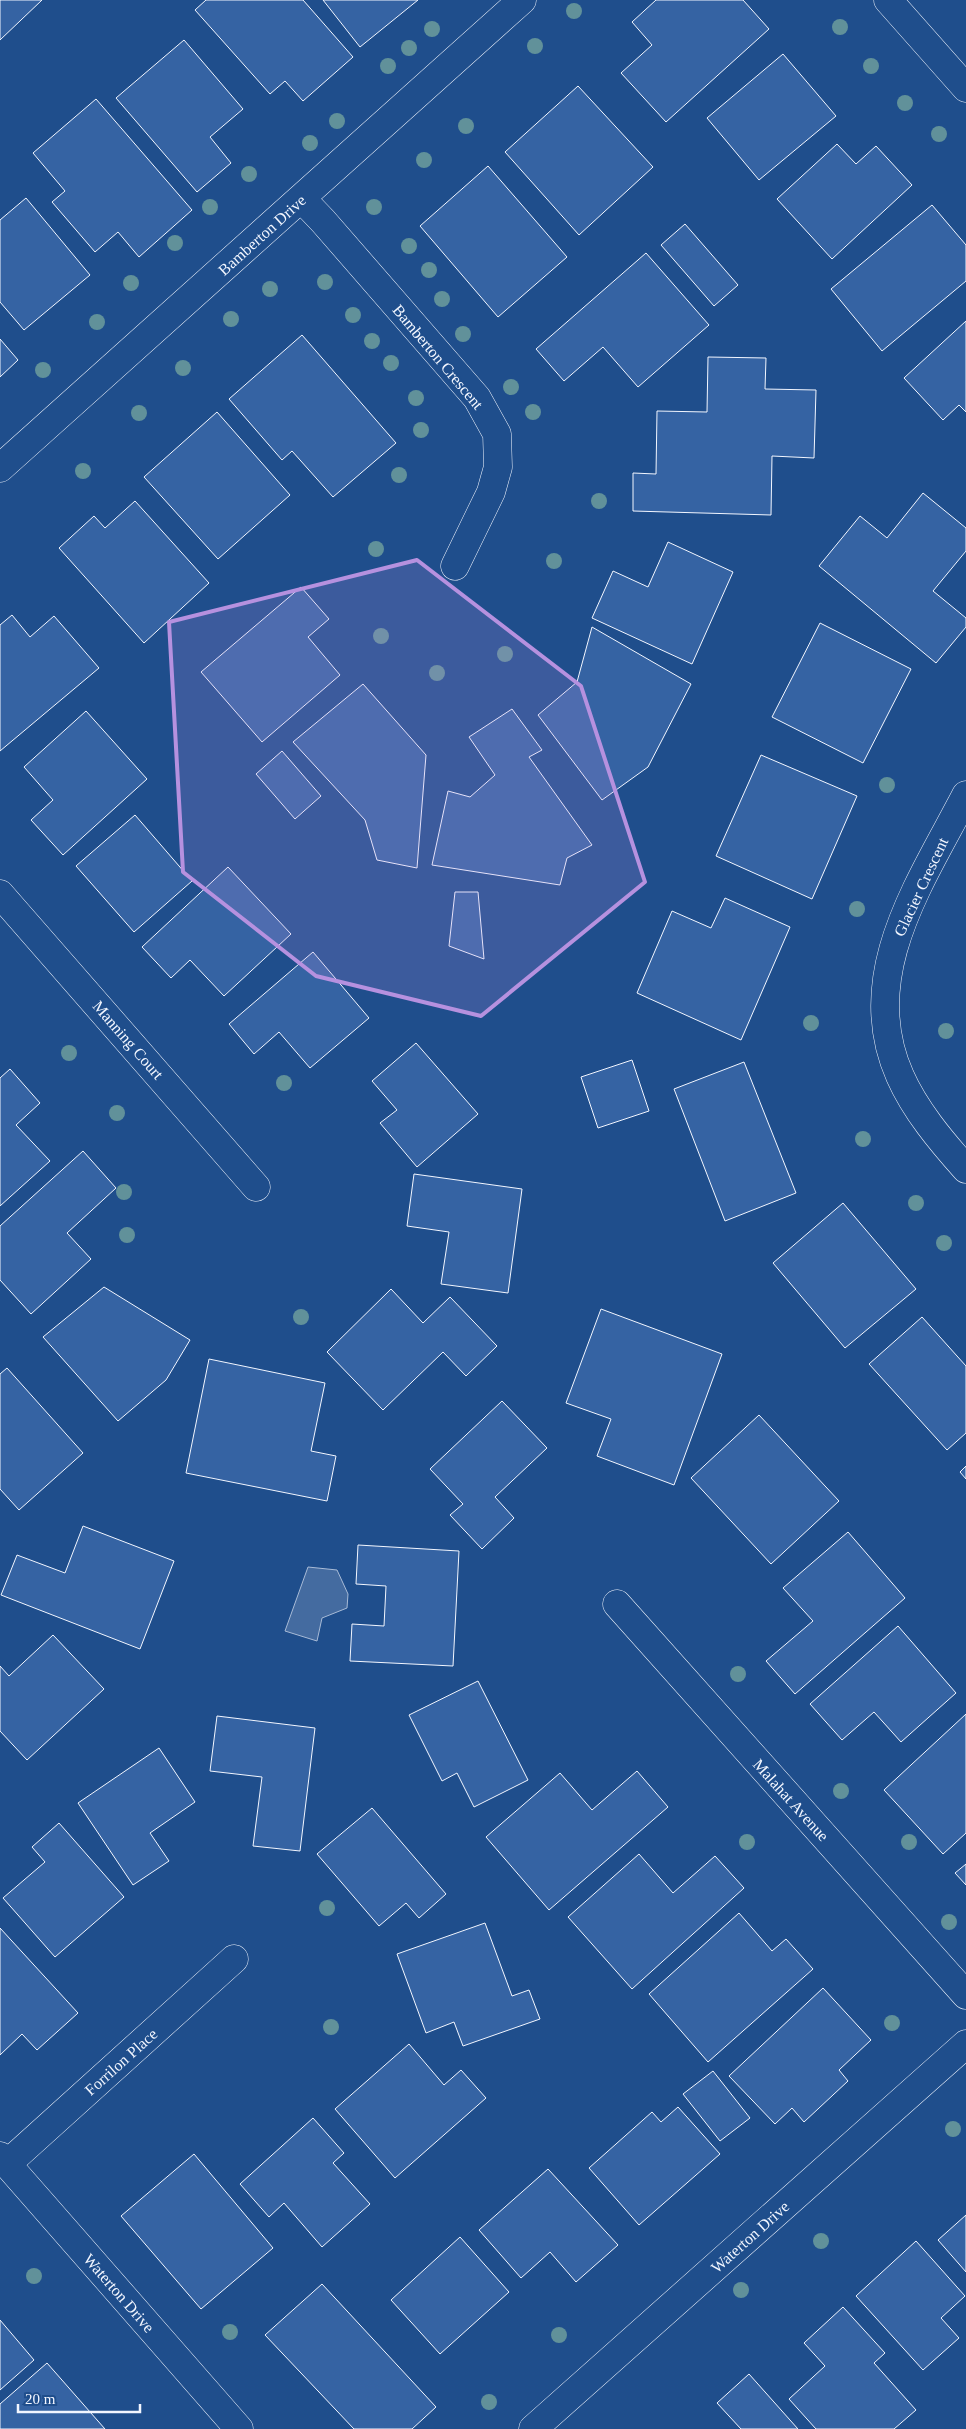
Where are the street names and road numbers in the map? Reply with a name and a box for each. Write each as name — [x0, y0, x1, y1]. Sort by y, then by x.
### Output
street label: Bamberton Drive — [215, 191, 309, 279]
street label: Bamberton Crescent — [389, 301, 487, 413]
street label: Glacier Crescent — [891, 834, 952, 939]
street label: Manning Court — [89, 997, 167, 1084]
street label: Malahat Avenue — [750, 1756, 832, 1844]
street label: Forrilon Place — [81, 2025, 161, 2099]
street label: Waterton Drive — [708, 2198, 792, 2276]
street label: Waterton Drive — [80, 2250, 158, 2336]

